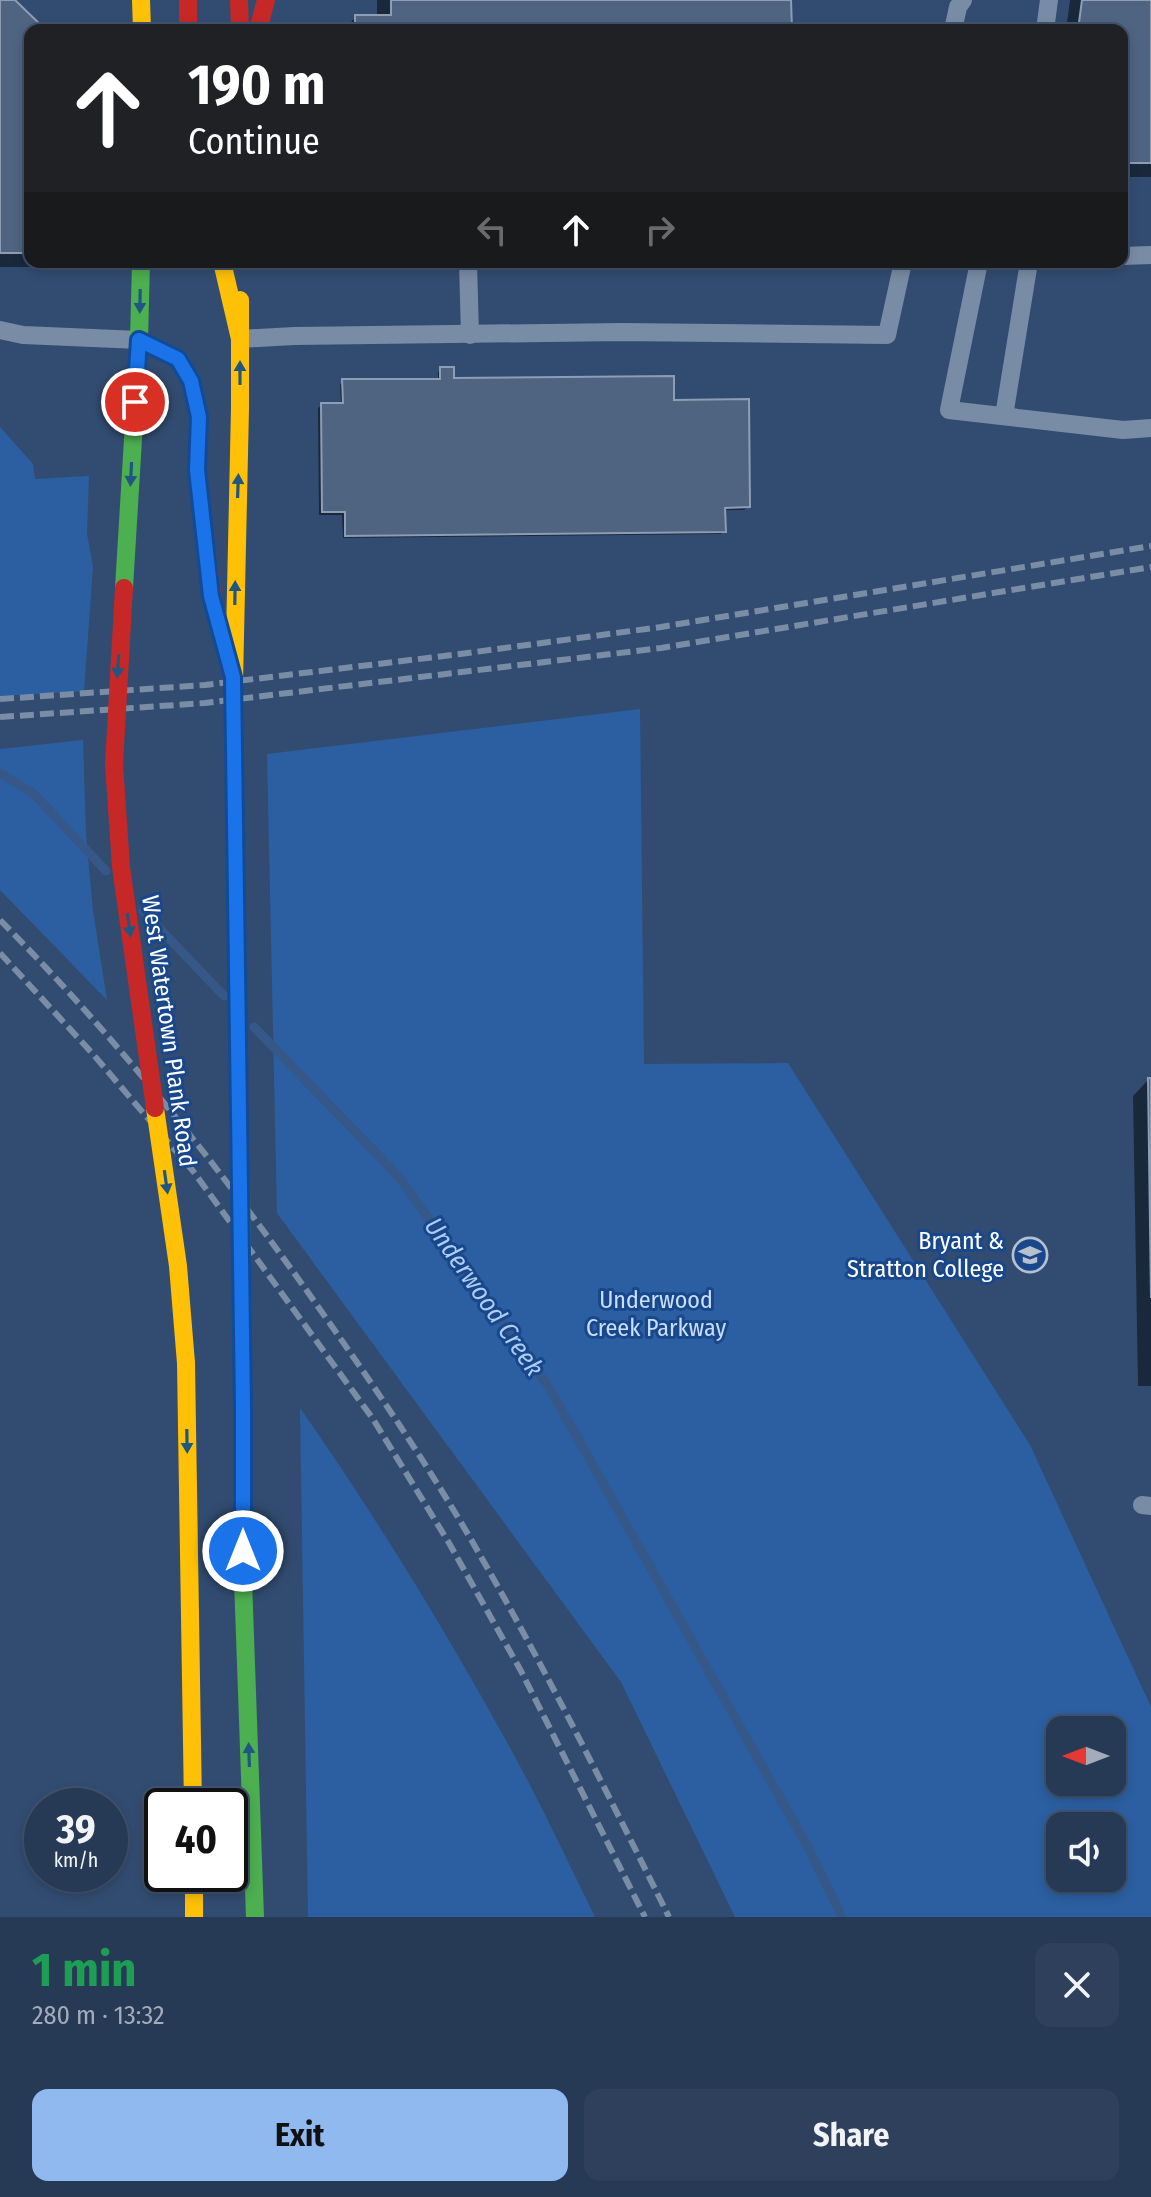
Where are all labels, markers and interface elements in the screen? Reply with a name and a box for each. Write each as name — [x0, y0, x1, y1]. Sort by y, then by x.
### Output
text: 190 m — [188, 52, 326, 119]
icon: ahead — [56, 56, 160, 160]
text: Continue — [188, 120, 320, 164]
icon: left — [470, 208, 514, 252]
icon: ahead — [554, 208, 598, 252]
icon: right — [638, 208, 682, 252]
one-way arrow — [133, 289, 146, 314]
one-way arrow — [234, 360, 246, 385]
pin — [101, 368, 169, 436]
icon: arrive — [113, 380, 157, 424]
one-way arrow — [124, 462, 137, 487]
one-way arrow — [232, 473, 244, 498]
one-way arrow — [229, 580, 242, 605]
one-way arrow — [111, 654, 124, 679]
street label: West Watertown Plank Road — [136, 894, 202, 1168]
one-way arrow — [123, 913, 136, 938]
one-way arrow — [160, 1170, 173, 1195]
water label: Underwood Creek — [418, 1212, 550, 1382]
place label: Bryant & Stratton College — [847, 1227, 1004, 1283]
school or university icon: Bryant & Stratton College — [1011, 1236, 1049, 1274]
park label: Underwood Creek Parkway — [586, 1286, 726, 1342]
one-way arrow — [181, 1429, 194, 1454]
position arrow — [201, 1509, 285, 1593]
north arrow — [1046, 1716, 1126, 1796]
map controls — [1046, 1716, 1126, 1892]
one-way arrow — [242, 1742, 255, 1767]
speed limit sign: 40 — [144, 1788, 248, 1892]
text: 39 — [56, 1806, 96, 1854]
button: sound — [1046, 1812, 1126, 1892]
text: km/h — [54, 1848, 98, 1872]
text: 1 min — [32, 1941, 137, 1999]
button: close — [1035, 1943, 1119, 2027]
text: 280 m · 13:32 — [32, 2000, 164, 2031]
button: Exit — [32, 2089, 568, 2181]
button: Share — [584, 2089, 1119, 2181]

